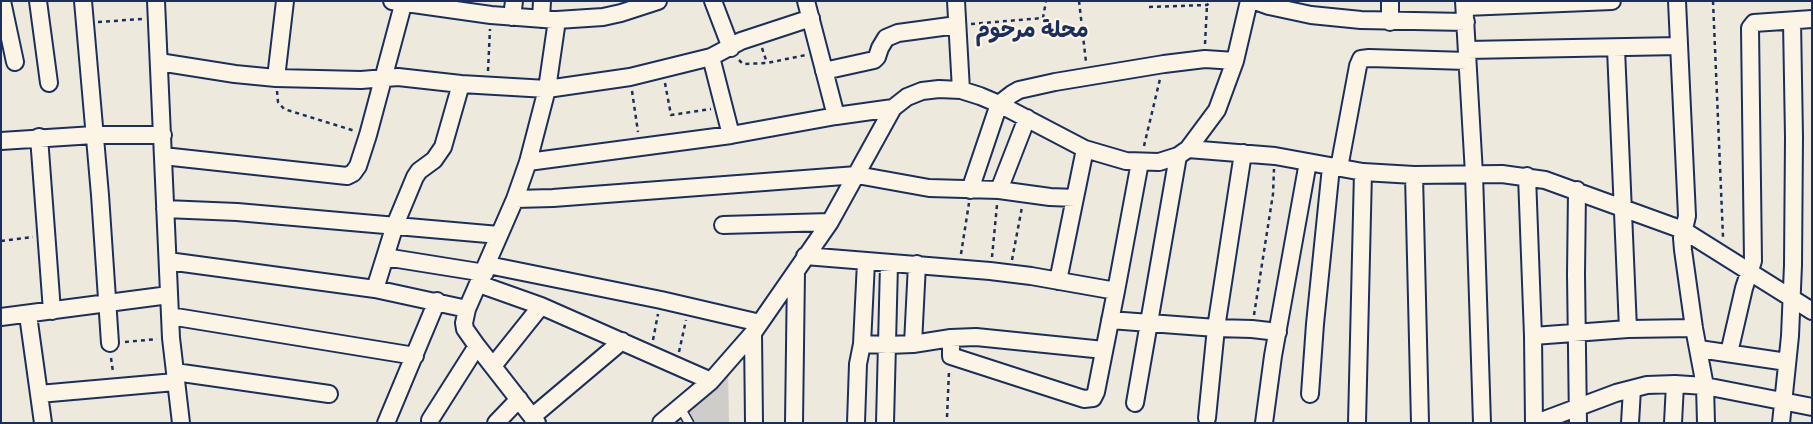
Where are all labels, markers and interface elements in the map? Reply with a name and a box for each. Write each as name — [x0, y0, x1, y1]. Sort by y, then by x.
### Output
district label: محلة مرحوم — [975, 20, 1089, 46]

